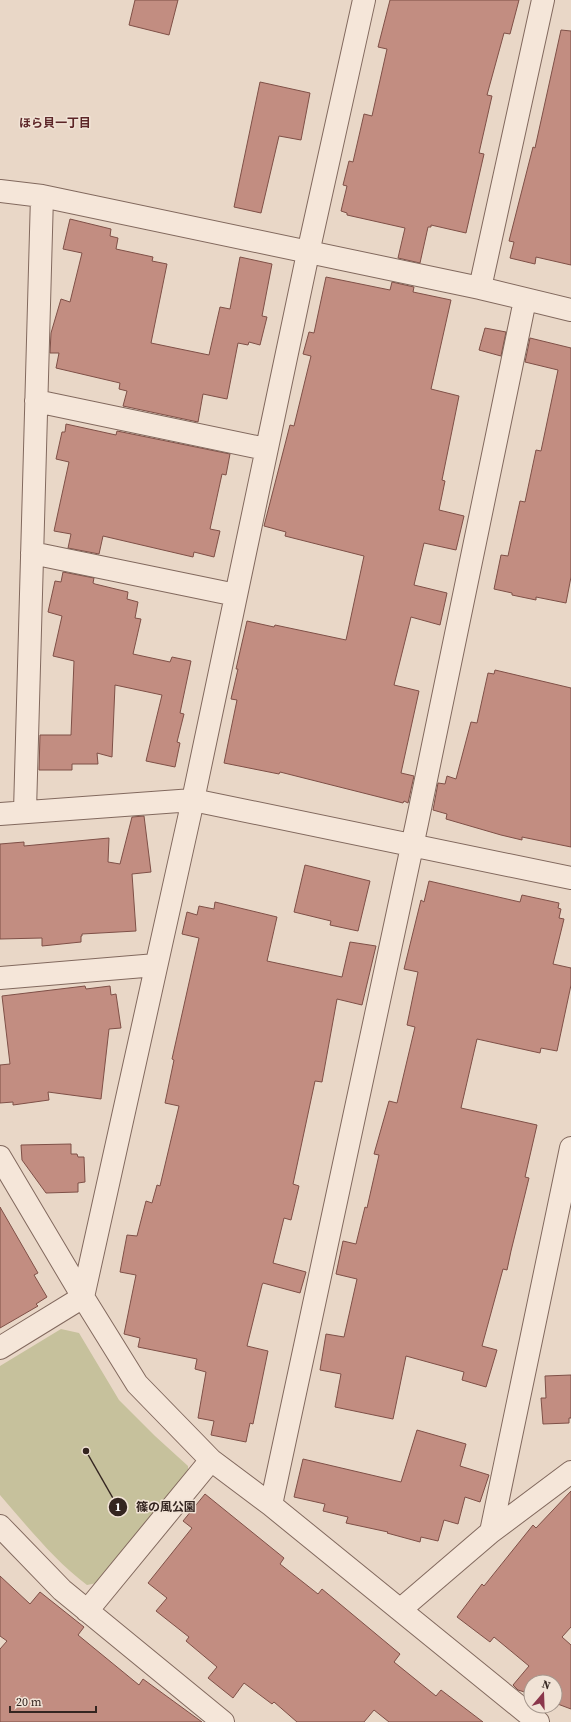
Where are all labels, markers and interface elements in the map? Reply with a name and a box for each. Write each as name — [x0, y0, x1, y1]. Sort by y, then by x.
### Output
district label: ほら貝一丁目 — [19, 115, 91, 131]
callout: 篠の風公園 — [108, 1495, 204, 1519]
text: 1 — [115, 1499, 121, 1515]
text: 篠の風公園 — [136, 1499, 196, 1515]
north arrow — [523, 1674, 563, 1714]
text: N — [540, 1677, 552, 1693]
scale bar — [10, 1688, 96, 1714]
text: 20 m — [16, 1694, 42, 1710]

